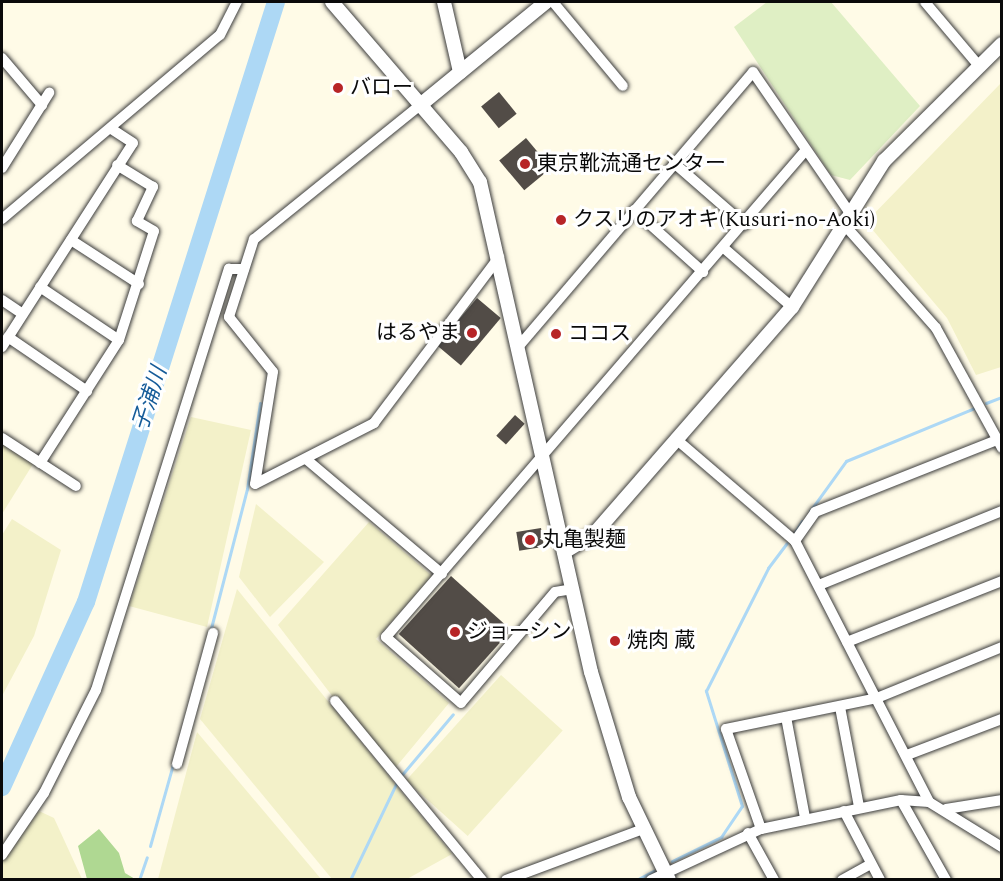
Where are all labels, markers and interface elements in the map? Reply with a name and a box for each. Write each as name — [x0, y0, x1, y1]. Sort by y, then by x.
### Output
place label: バロー — [350, 75, 413, 101]
marker: バロー — [331, 81, 345, 95]
place label: 東京靴流通センター — [537, 151, 726, 177]
marker: 東京靴流通センター — [518, 157, 532, 171]
place label: クスリのアオキ(Kusuri-no-Aoki) — [573, 207, 876, 233]
marker: クスリのアオキ(Kusuri-no-Aoki) — [554, 213, 568, 227]
place label: はるやま — [376, 320, 460, 346]
place label: ココス — [568, 321, 631, 347]
marker: はるやま — [465, 326, 479, 340]
marker: ココス — [549, 327, 563, 341]
water label: 子浦川 — [127, 364, 173, 434]
place label: 丸亀製麺 — [542, 527, 626, 553]
marker: 丸亀製麺 — [523, 533, 537, 547]
place label: ジョーシン — [467, 619, 572, 645]
marker: ジョーシン — [448, 625, 462, 639]
place label: 焼肉 蔵 — [627, 628, 695, 654]
marker: 焼肉 蔵 — [608, 634, 622, 648]

